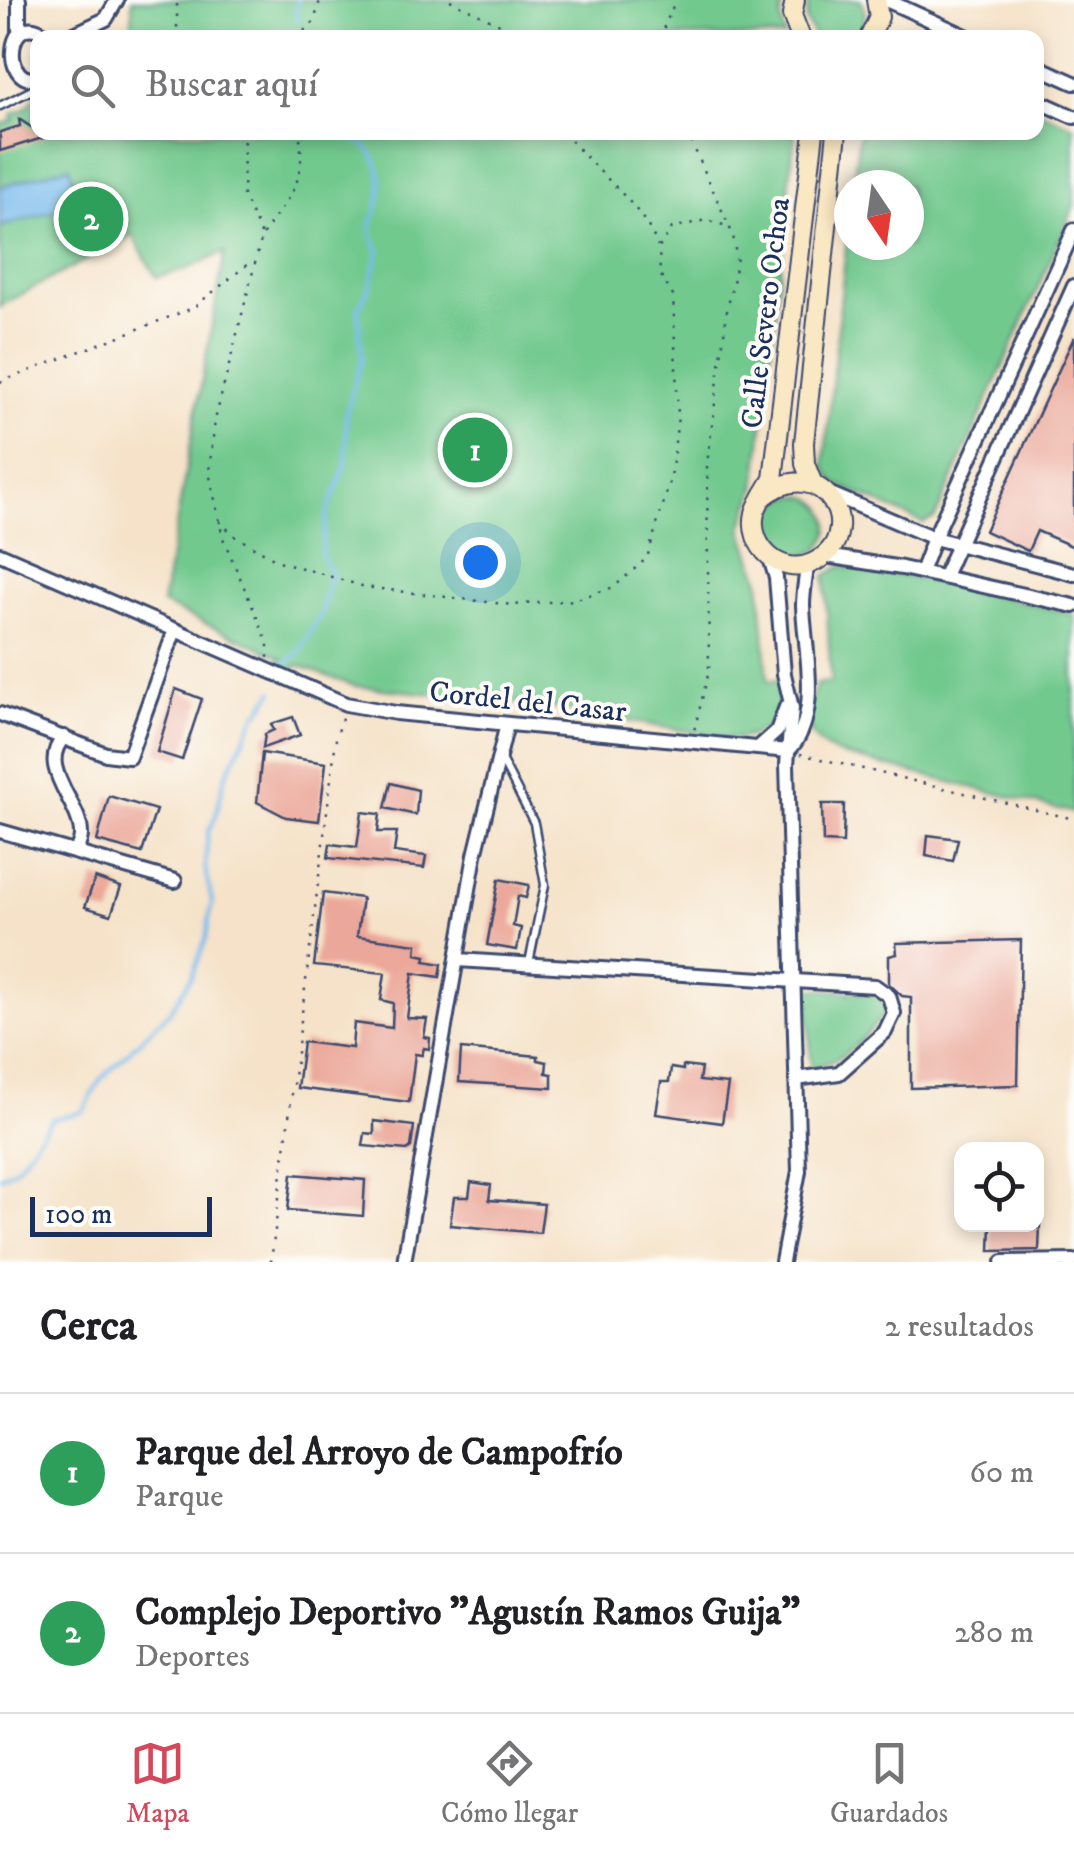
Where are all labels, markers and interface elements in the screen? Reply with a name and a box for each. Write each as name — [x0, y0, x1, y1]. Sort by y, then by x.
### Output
search box — [30, 30, 1044, 140]
icon: search — [65, 58, 120, 113]
text: Buscar aquí — [145, 61, 318, 109]
north arrow — [834, 170, 924, 260]
pin: 2 — [58, 182, 124, 256]
street label: Calle Severo Ochoa — [734, 195, 799, 431]
pin: 1 — [442, 412, 508, 488]
your location — [455, 537, 506, 588]
street label: Cordel del Casar — [428, 674, 628, 731]
map controls — [954, 1142, 1044, 1232]
button: locate — [954, 1142, 1044, 1232]
scale bar — [30, 1192, 212, 1236]
text: 100 m — [45, 1197, 112, 1232]
text: Cerca — [40, 1301, 137, 1353]
text: 2 resultados — [885, 1307, 1034, 1347]
text: Parque del Arroyo de Campofrío — [135, 1429, 623, 1477]
text: 1 — [67, 1453, 78, 1493]
text: 60 m — [969, 1453, 1034, 1493]
text: Parque — [135, 1477, 224, 1517]
text: Complejo Deportivo "Agustín Ramos Guija" — [135, 1589, 800, 1637]
text: 2 — [65, 1613, 80, 1653]
text: 280 m — [954, 1613, 1034, 1653]
text: Deportes — [135, 1637, 250, 1677]
tab: Mapa — [126, 1736, 189, 1831]
tab: Cómo llegar — [441, 1736, 578, 1831]
tab: Guardados — [830, 1736, 948, 1831]

